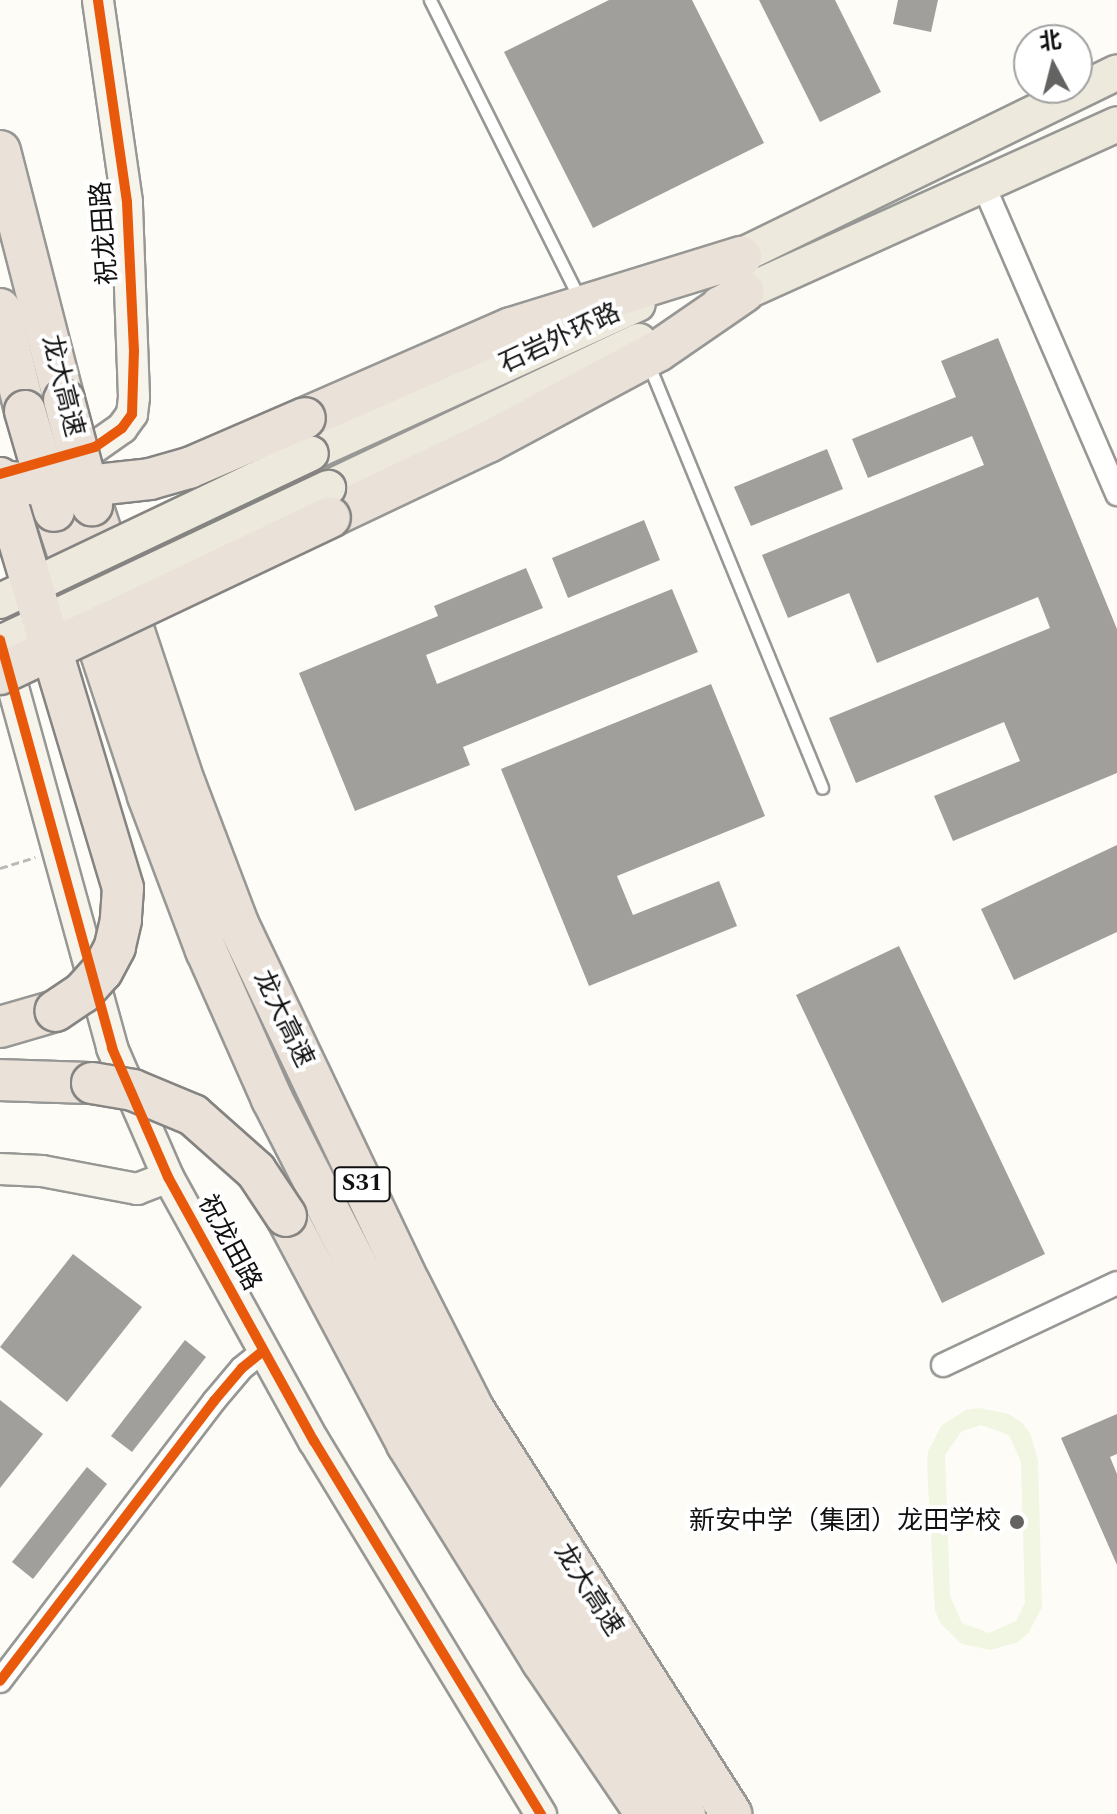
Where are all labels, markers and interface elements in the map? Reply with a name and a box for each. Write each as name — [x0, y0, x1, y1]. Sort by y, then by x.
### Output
north arrow — [1013, 24, 1093, 104]
text: 北 — [1037, 24, 1063, 59]
street label: 祝龙田路 — [86, 180, 124, 286]
street label: 石岩外环路 — [494, 297, 626, 381]
street label: 龙大高速 — [34, 332, 90, 440]
street label: 龙大高速 — [246, 965, 320, 1073]
road number: S31 — [332, 1164, 392, 1204]
street label: 祝龙田路 — [191, 1190, 267, 1296]
place label: 新安中学（集团）龙田学校 — [689, 1506, 1001, 1538]
marker: 新安中学（集团）龙田学校 — [1008, 1513, 1026, 1531]
street label: 龙大高速 — [547, 1538, 629, 1642]

